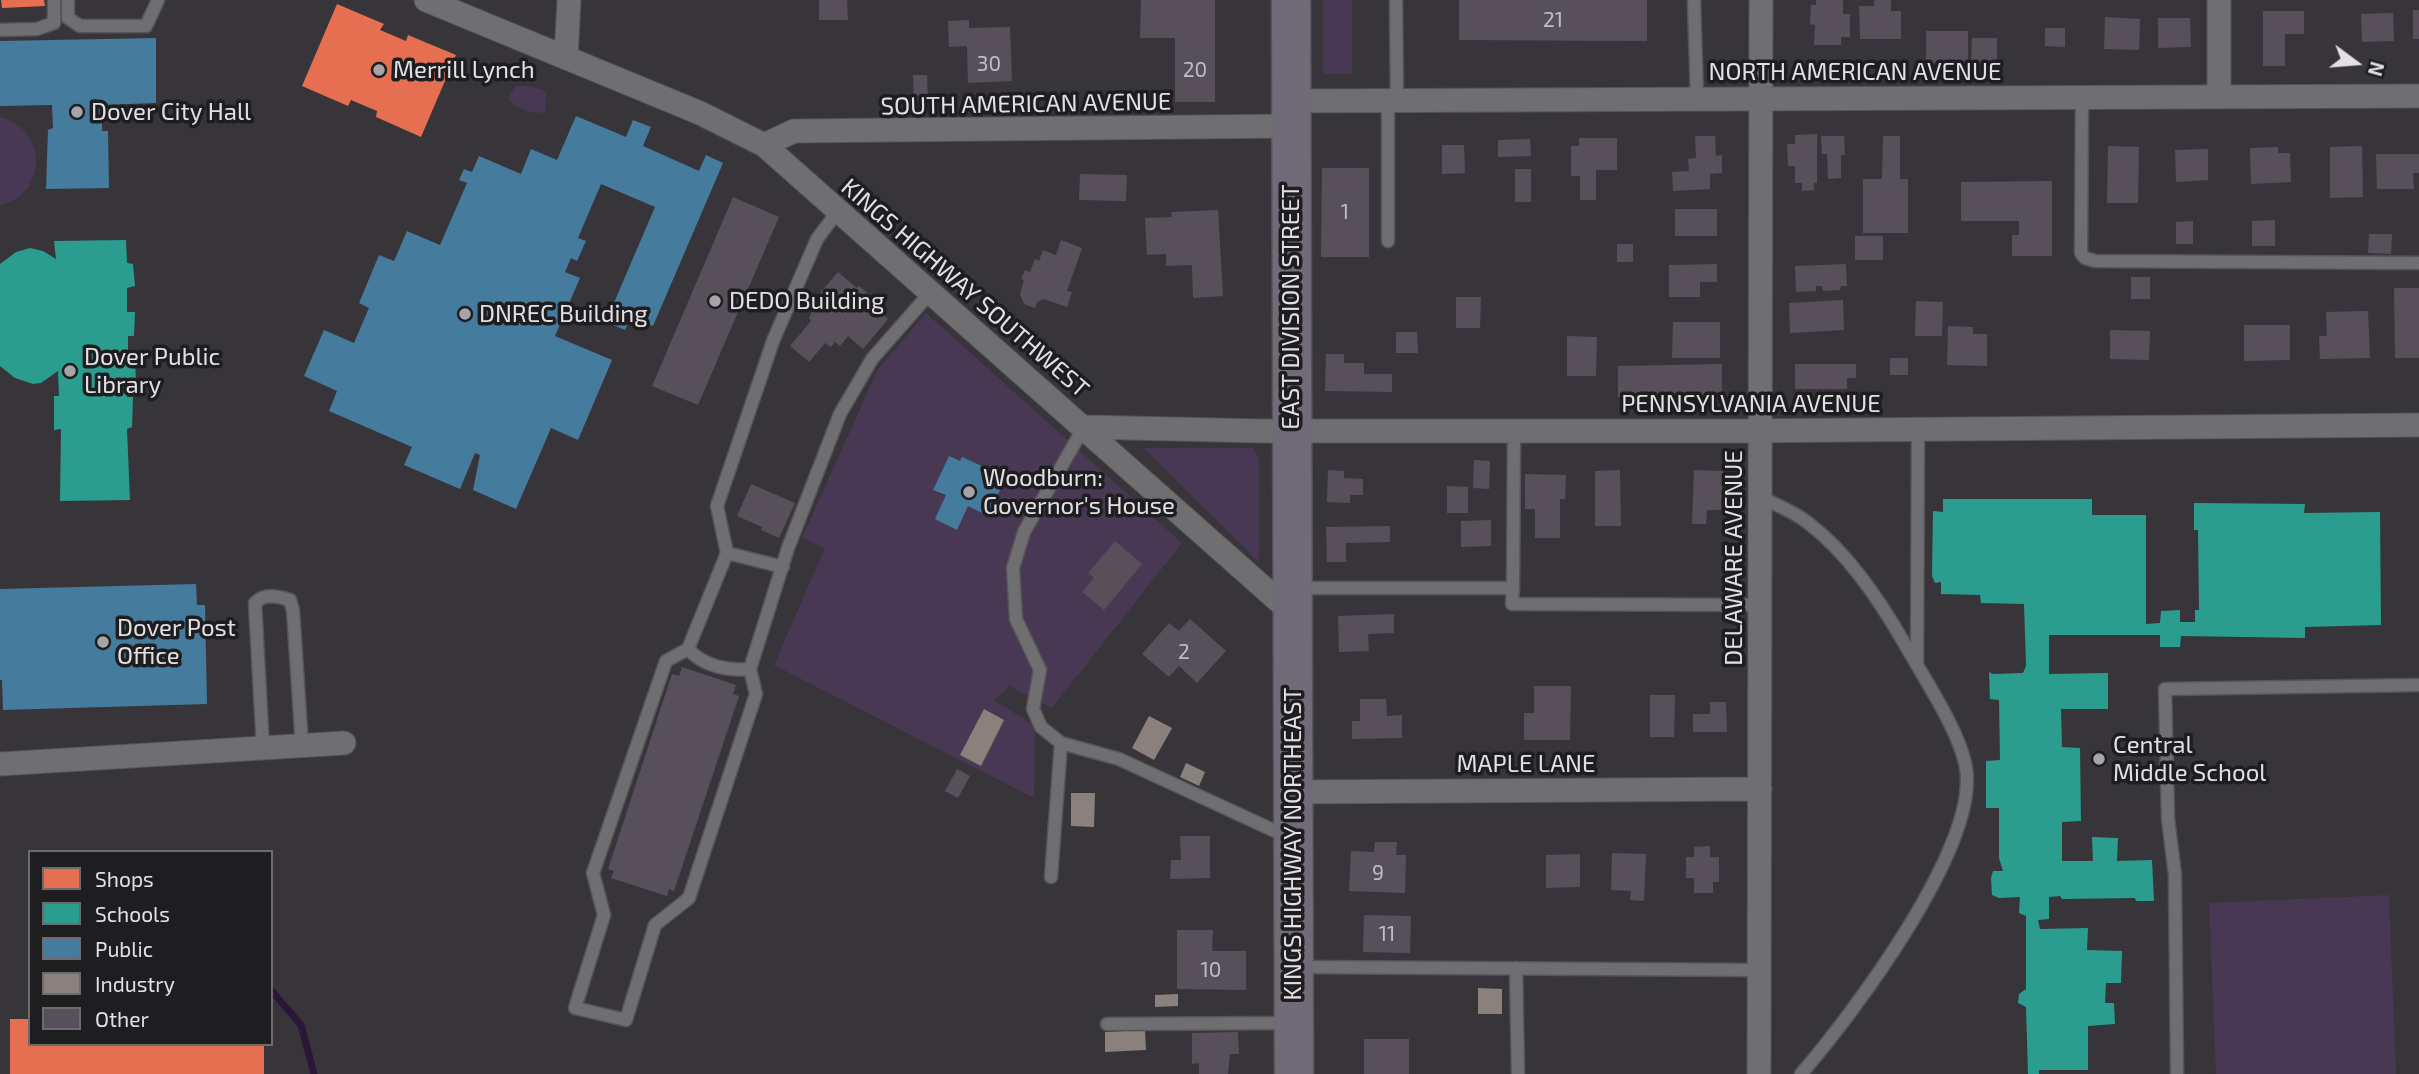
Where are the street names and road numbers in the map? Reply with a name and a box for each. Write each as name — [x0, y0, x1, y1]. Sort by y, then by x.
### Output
street label: NORTH AMERICAN AVENUE — [1709, 58, 2001, 86]
street label: SOUTH AMERICAN AVENUE — [880, 87, 1172, 121]
street label: KINGS HIGHWAY SOUTHWEST — [835, 173, 1095, 403]
street label: EAST DIVISION STREET — [1277, 184, 1305, 430]
street label: PENNSYLVANIA AVENUE — [1621, 390, 1881, 418]
street label: DELAWARE AVENUE — [1720, 450, 1748, 666]
street label: KINGS HIGHWAY NORTHEAST — [1279, 688, 1307, 1000]
street label: MAPLE LANE — [1457, 750, 1595, 778]

